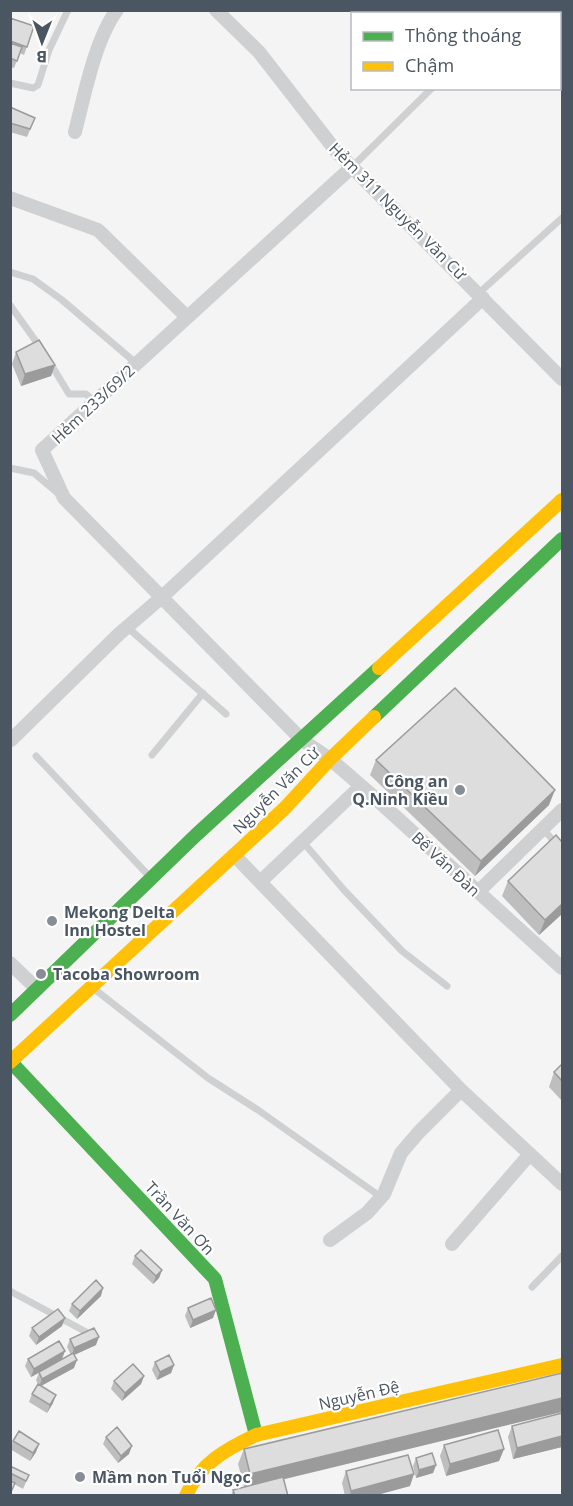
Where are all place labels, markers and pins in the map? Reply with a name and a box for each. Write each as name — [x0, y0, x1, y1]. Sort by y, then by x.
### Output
place label: Công an Q.Ninh Kiều — [352, 770, 448, 810]
marker: Công an Q.Ninh Kiều — [453, 783, 467, 797]
place label: Mekong Delta Inn Hostel — [64, 901, 175, 941]
marker: Mekong Delta Inn Hostel — [45, 914, 59, 928]
place label: Tacoba Showroom — [53, 963, 200, 985]
marker: Tacoba Showroom — [34, 967, 48, 981]
place label: Mầm non Tuổi Ngọc — [92, 1466, 251, 1488]
marker: Mầm non Tuổi Ngọc — [73, 1470, 87, 1484]

